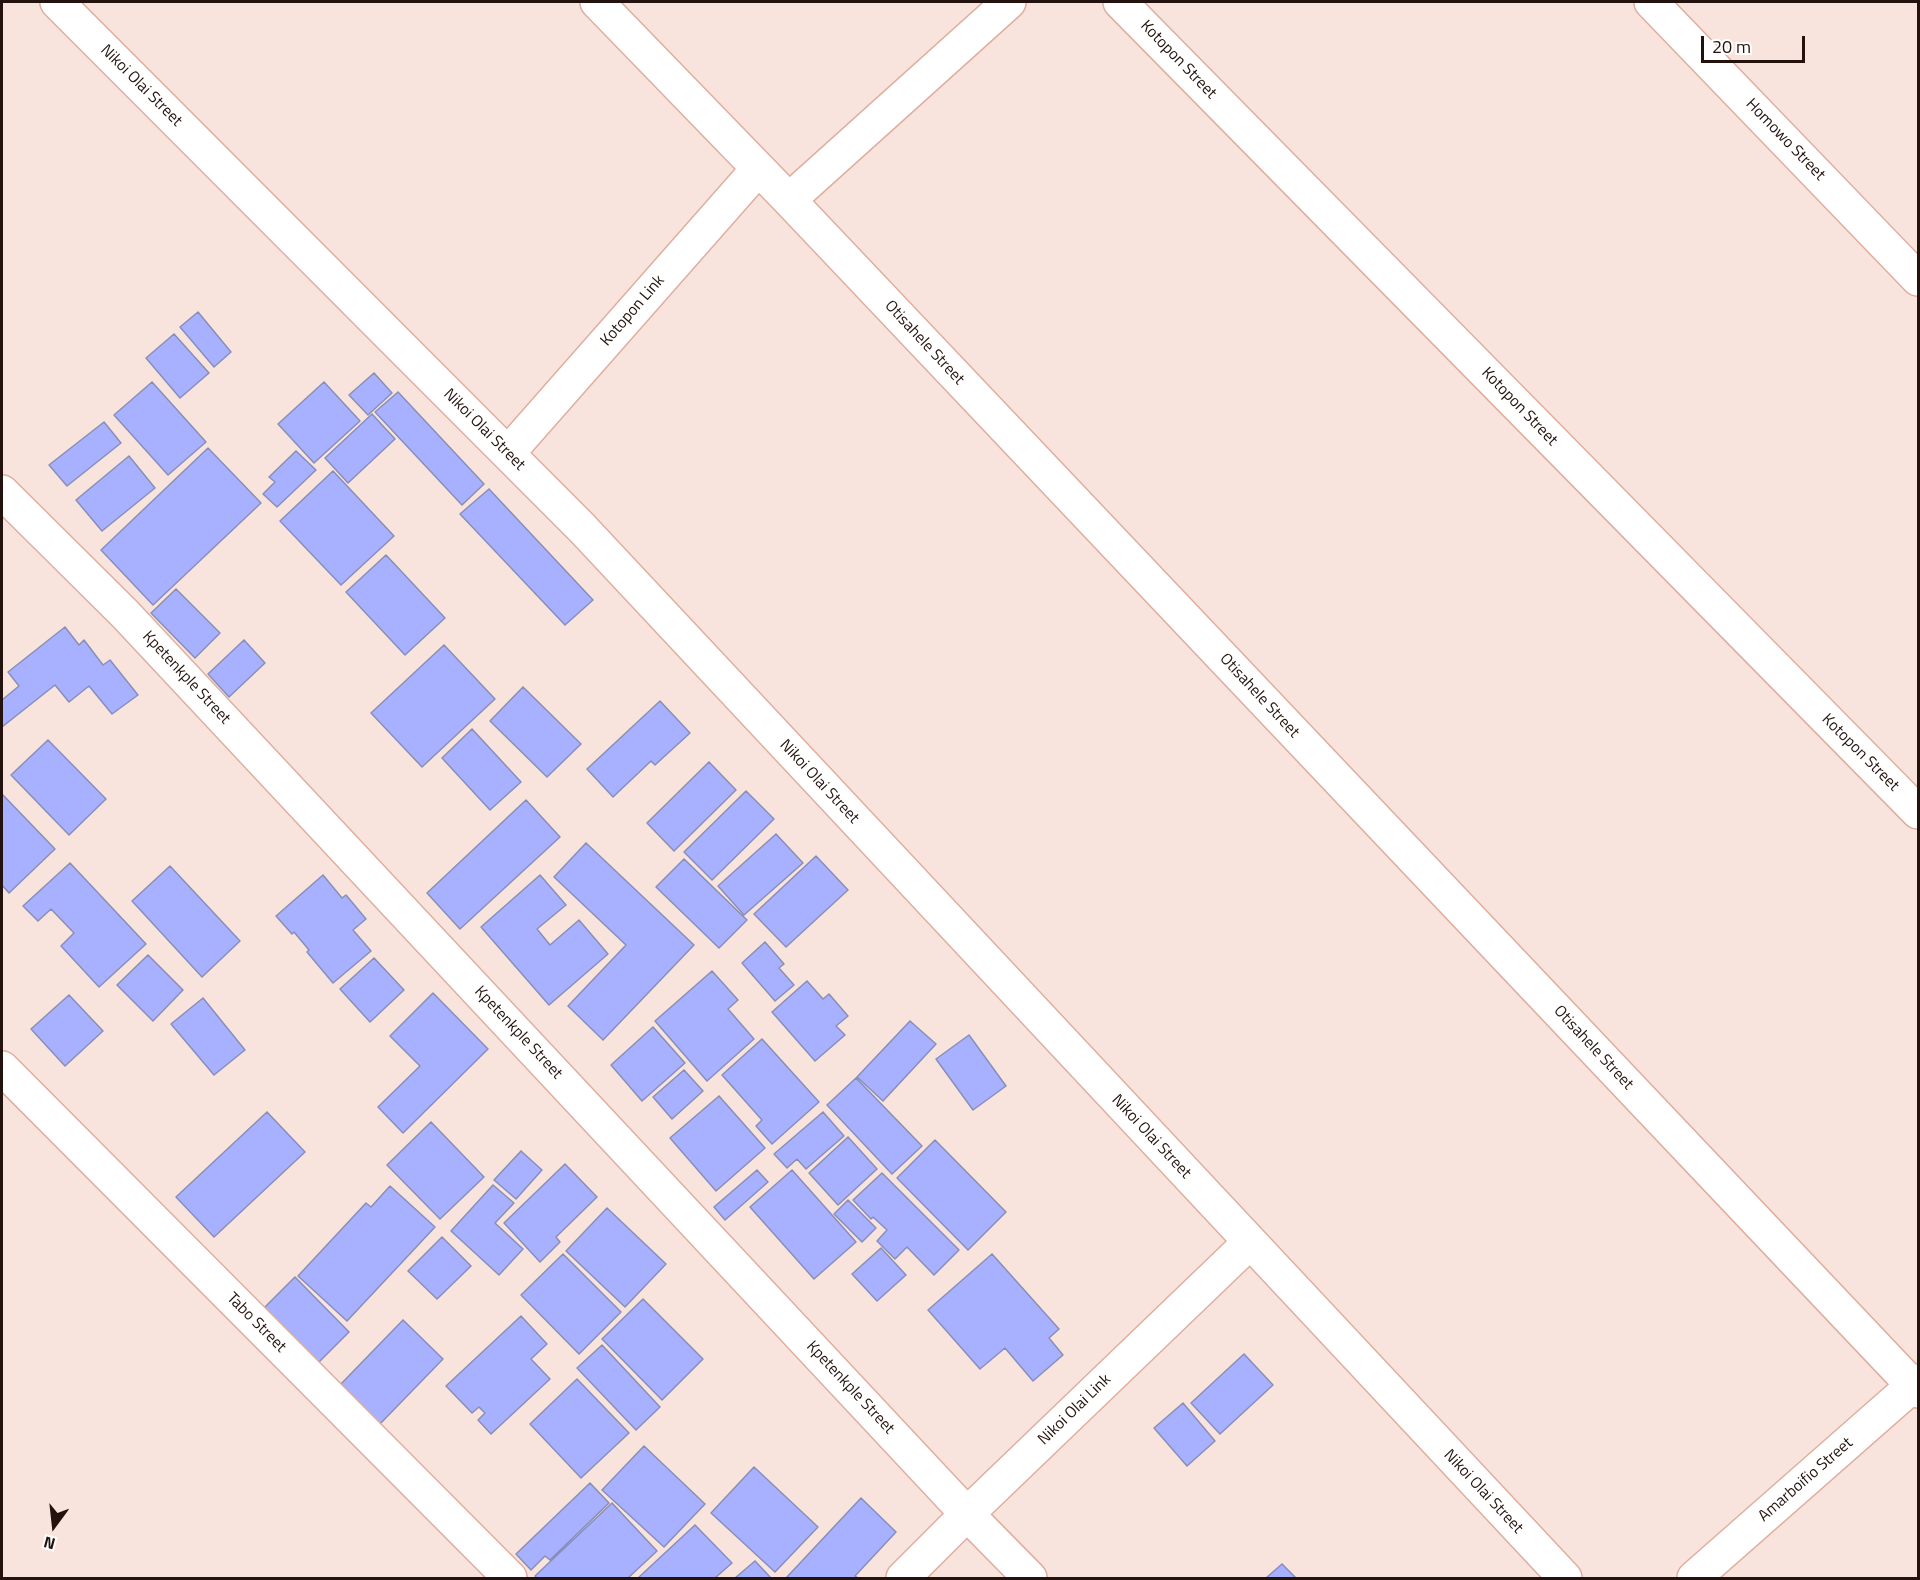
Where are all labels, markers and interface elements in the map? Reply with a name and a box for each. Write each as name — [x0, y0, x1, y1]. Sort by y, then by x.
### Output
street label: Kotopon Street — [1136, 17, 1220, 103]
scale bar — [1704, 24, 1808, 62]
text: 20 m — [1712, 33, 1751, 60]
street label: Nikoi Olai Street — [96, 41, 186, 131]
street label: Homowo Street — [1741, 95, 1829, 185]
street label: Kotopon Link — [597, 272, 669, 350]
street label: Otisahele Street — [880, 297, 968, 389]
street label: Kotopon Street — [1477, 364, 1561, 450]
street label: Nikoi Olai Street — [439, 385, 529, 475]
street label: Kpetenkple Street — [138, 627, 234, 729]
street label: Otisahele Street — [1215, 650, 1303, 742]
street label: Kotopon Street — [1817, 710, 1903, 796]
street label: Nikoi Olai Street — [775, 736, 863, 828]
street label: Kpetenkple Street — [470, 982, 566, 1084]
street label: Otisahele Street — [1549, 1002, 1637, 1094]
street label: Nikoi Olai Street — [1107, 1091, 1195, 1183]
street label: Tabo Street — [222, 1289, 290, 1357]
street label: Kpetenkple Street — [802, 1337, 898, 1439]
street label: Nikoi Olai Link — [1035, 1370, 1115, 1450]
street label: Amarboifio Street — [1755, 1434, 1857, 1526]
street label: Nikoi Olai Street — [1439, 1446, 1527, 1538]
north arrow — [24, 1496, 84, 1556]
text: N — [41, 1530, 58, 1556]

